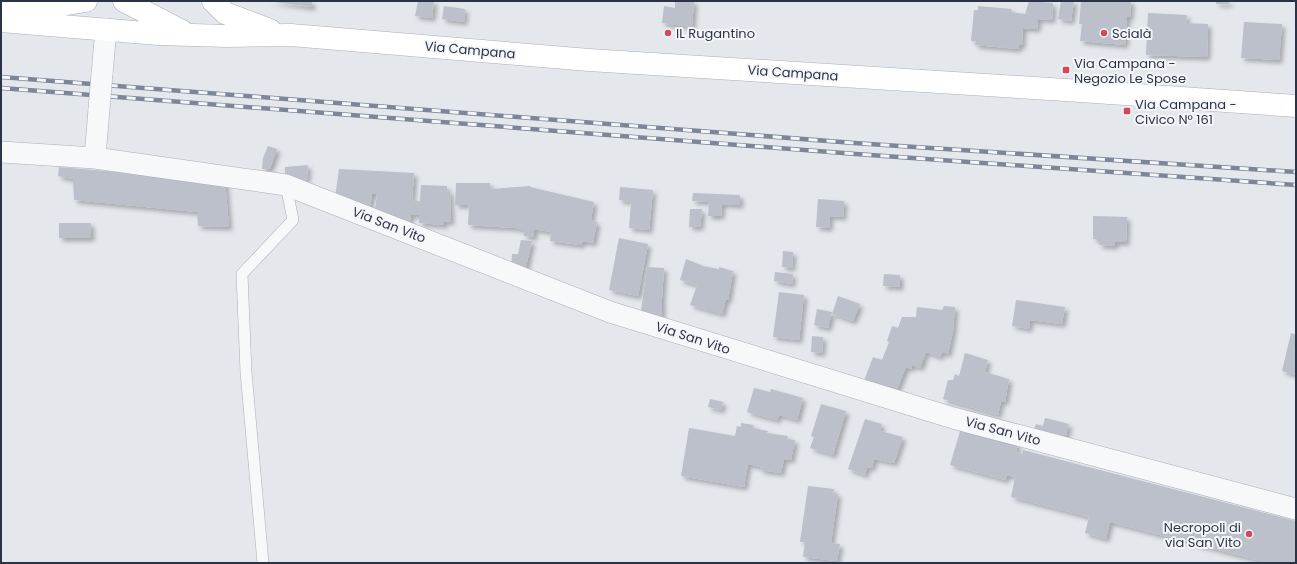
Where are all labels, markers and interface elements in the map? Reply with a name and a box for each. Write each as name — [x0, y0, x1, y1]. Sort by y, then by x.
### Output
place label: IL Rugantino — [676, 24, 755, 43]
place label: Scialà — [1112, 24, 1152, 43]
marker: IL Rugantino — [663, 28, 673, 38]
marker: Scialà — [1099, 28, 1109, 38]
street label: Via Campana — [424, 37, 516, 63]
place label: Via Campana - Negozio Le Spose — [1074, 54, 1186, 88]
street label: Via Campana — [747, 60, 839, 86]
marker: Via Campana - Negozio Le Spose — [1061, 65, 1071, 75]
place label: Via Campana - Civico N° 161 — [1135, 95, 1237, 129]
marker: Via Campana - Civico N° 161 — [1122, 106, 1132, 116]
street label: Via San Vito — [349, 202, 429, 248]
street label: Via San Vito — [653, 317, 733, 359]
street label: Via San Vito — [963, 412, 1043, 450]
place label: Necropoli di via San Vito — [1164, 518, 1241, 552]
marker: Necropoli di via San Vito — [1244, 529, 1254, 539]

